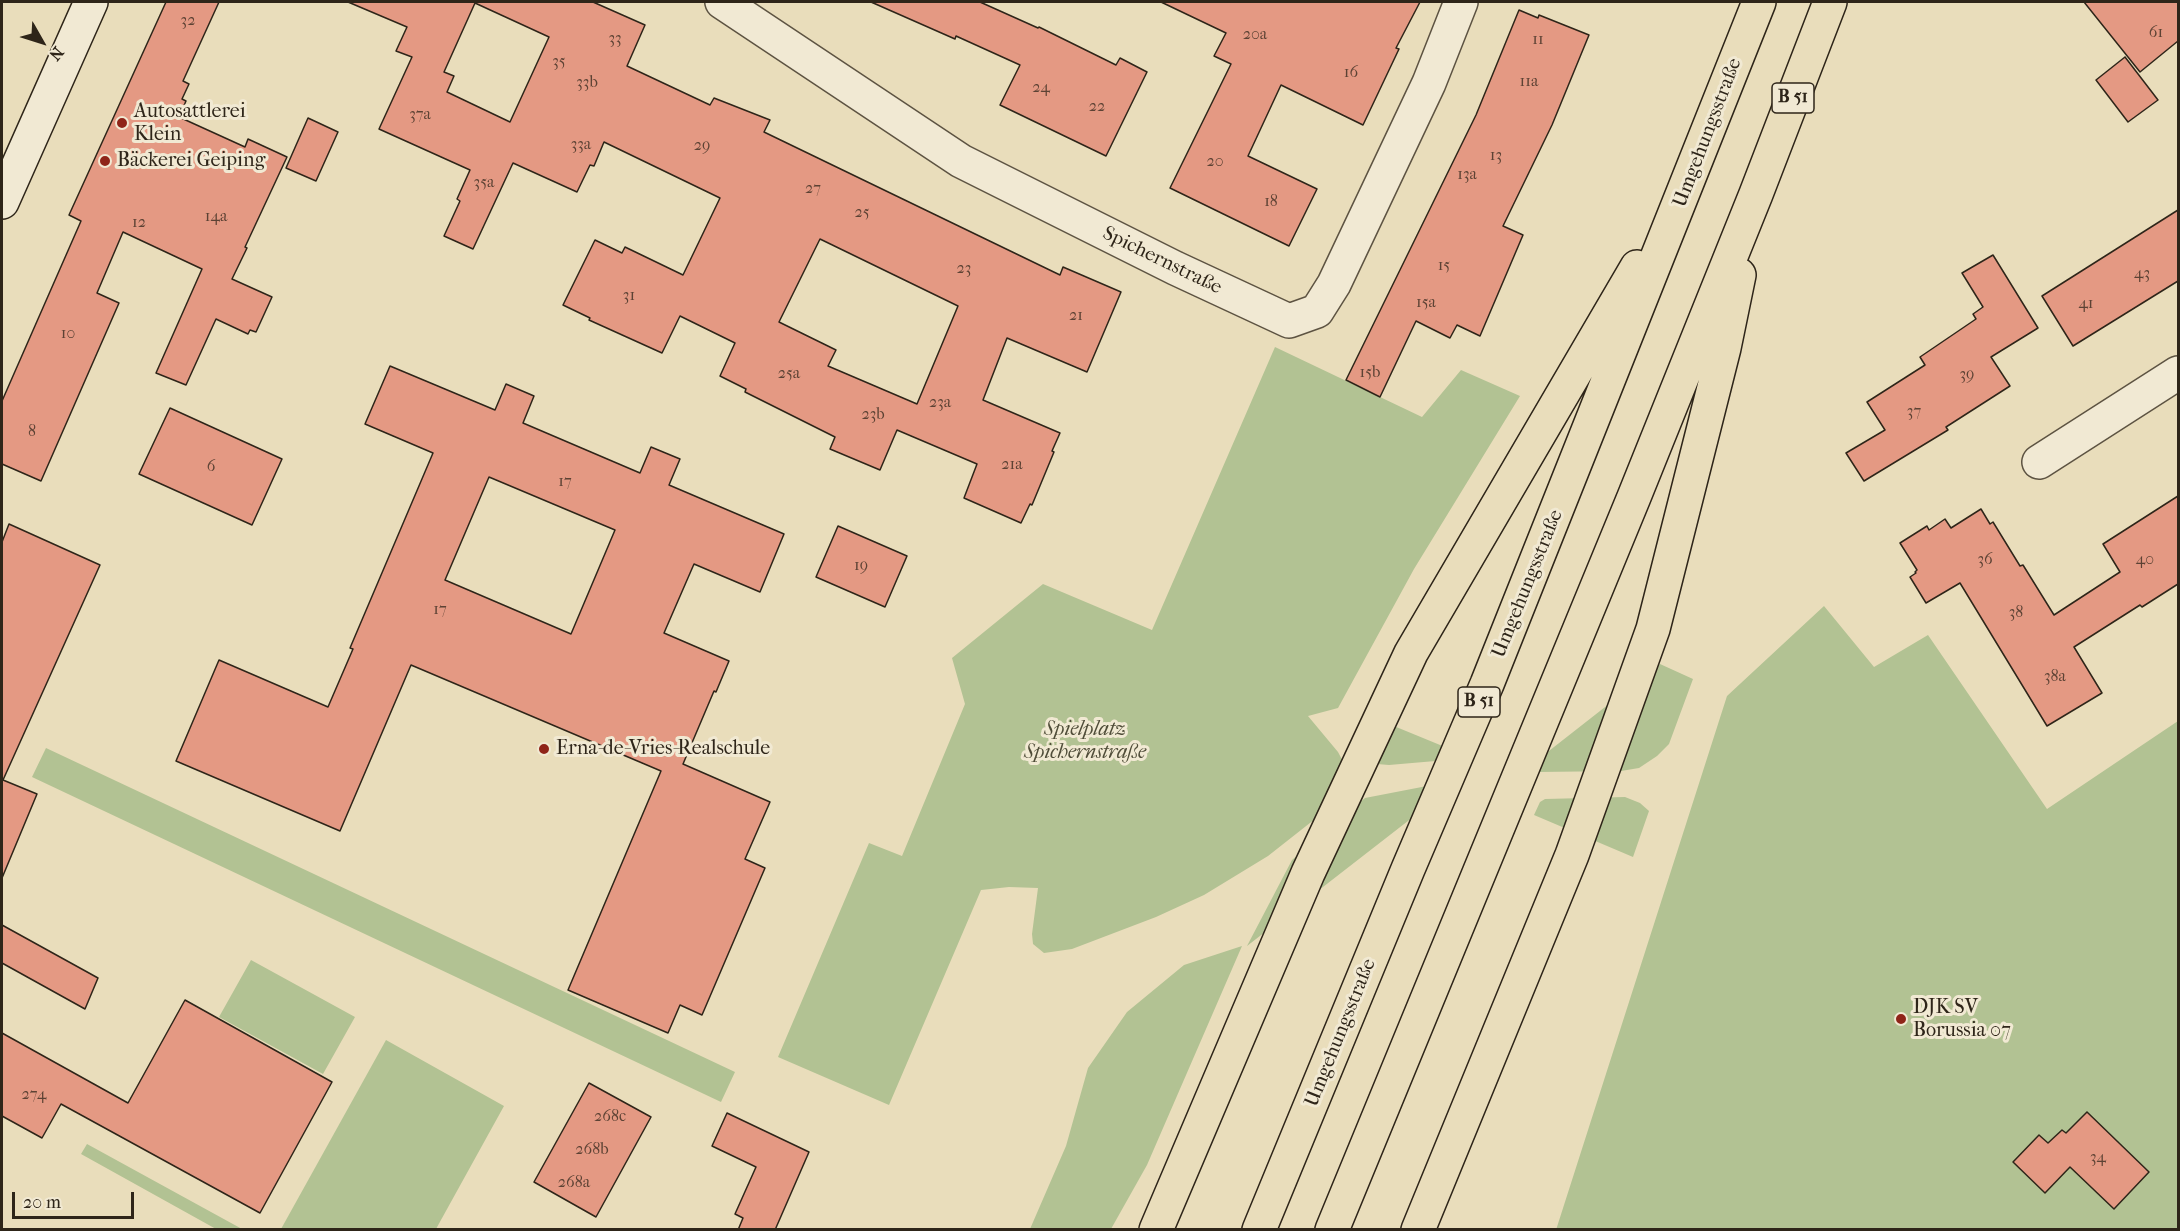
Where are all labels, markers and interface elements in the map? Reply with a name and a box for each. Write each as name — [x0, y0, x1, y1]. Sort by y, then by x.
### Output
house number: 32 — [181, 11, 195, 31]
north arrow — [12, 12, 72, 72]
house number: 61 — [2149, 23, 2163, 43]
house number: 20a — [1243, 25, 1267, 45]
house number: 33 — [608, 29, 622, 49]
house number: 11 — [1532, 30, 1544, 50]
text: N — [45, 43, 68, 64]
house number: 35 — [552, 52, 566, 72]
street label: Umgehungsstraße — [1669, 55, 1747, 211]
house number: 16 — [1344, 63, 1358, 83]
house number: 11a — [1520, 72, 1538, 92]
house number: 33b — [576, 73, 598, 93]
house number: 24 — [1032, 78, 1050, 98]
road number: B 51 — [1772, 83, 1814, 113]
house number: 22 — [1089, 97, 1105, 117]
place label: Autosattlerei Klein — [134, 100, 246, 147]
house number: 37a — [409, 105, 431, 125]
marker: Autosattlerei Klein — [115, 116, 129, 130]
house number: 33a — [571, 135, 591, 155]
house number: 29 — [694, 136, 710, 156]
house number: 13 — [1490, 146, 1502, 166]
place label: Bäckerei Geiping — [117, 149, 265, 173]
house number: 20 — [1206, 152, 1224, 172]
marker: Bäckerei Geiping — [98, 154, 112, 168]
house number: 13a — [1457, 165, 1477, 185]
house number: 35a — [474, 173, 494, 193]
house number: 27 — [805, 179, 821, 199]
house number: 18 — [1264, 192, 1278, 212]
house number: 25 — [854, 203, 870, 223]
house number: 14a — [205, 207, 227, 227]
house number: 12 — [132, 213, 146, 233]
street label: Spichernstraße — [1098, 222, 1226, 300]
house number: 15 — [1438, 256, 1450, 276]
house number: 23 — [957, 259, 971, 279]
house number: 43 — [2134, 264, 2150, 284]
house number: 31 — [623, 286, 635, 306]
house number: 15a — [1416, 293, 1436, 313]
house number: 41 — [2078, 294, 2094, 314]
house number: 21 — [1069, 306, 1083, 326]
house number: 10 — [61, 324, 75, 344]
house number: 15b — [1360, 363, 1380, 383]
house number: 25a — [778, 364, 800, 384]
house number: 39 — [1960, 365, 1974, 385]
house number: 23a — [929, 393, 951, 413]
house number: 37 — [1907, 402, 1921, 422]
house number: 23b — [861, 405, 885, 425]
house number: 8 — [28, 422, 36, 442]
house number: 21a — [1001, 455, 1023, 475]
house number: 6 — [207, 457, 215, 477]
house number: 17 — [558, 472, 572, 492]
street label: Umgehungsstraße — [1487, 506, 1569, 662]
house number: 36 — [1977, 550, 1993, 570]
house number: 40 — [2136, 550, 2154, 570]
house number: 19 — [854, 556, 868, 576]
house number: 17 — [433, 600, 447, 620]
house number: 38 — [2009, 603, 2023, 623]
house number: 38a — [2044, 667, 2066, 687]
road number: B 51 — [1458, 687, 1500, 717]
park label: Spielplatz Spichernstraße — [1024, 718, 1146, 765]
place label: Erna-de-Vries-Realschule — [556, 737, 770, 761]
marker: Erna-de-Vries-Realschule — [537, 742, 551, 756]
street label: Umgehungsstraße — [1300, 955, 1382, 1111]
place label: DJK SV Borussia 07 — [1913, 996, 2011, 1043]
marker: DJK SV Borussia 07 — [1894, 1012, 1908, 1026]
house number: 274 — [22, 1085, 46, 1105]
house number: 268c — [594, 1107, 626, 1127]
house number: 268b — [575, 1140, 609, 1160]
house number: 34 — [2090, 1148, 2106, 1168]
house number: 268a — [558, 1173, 590, 1193]
scale bar — [15, 1180, 136, 1218]
text: 20 m — [23, 1192, 61, 1213]

